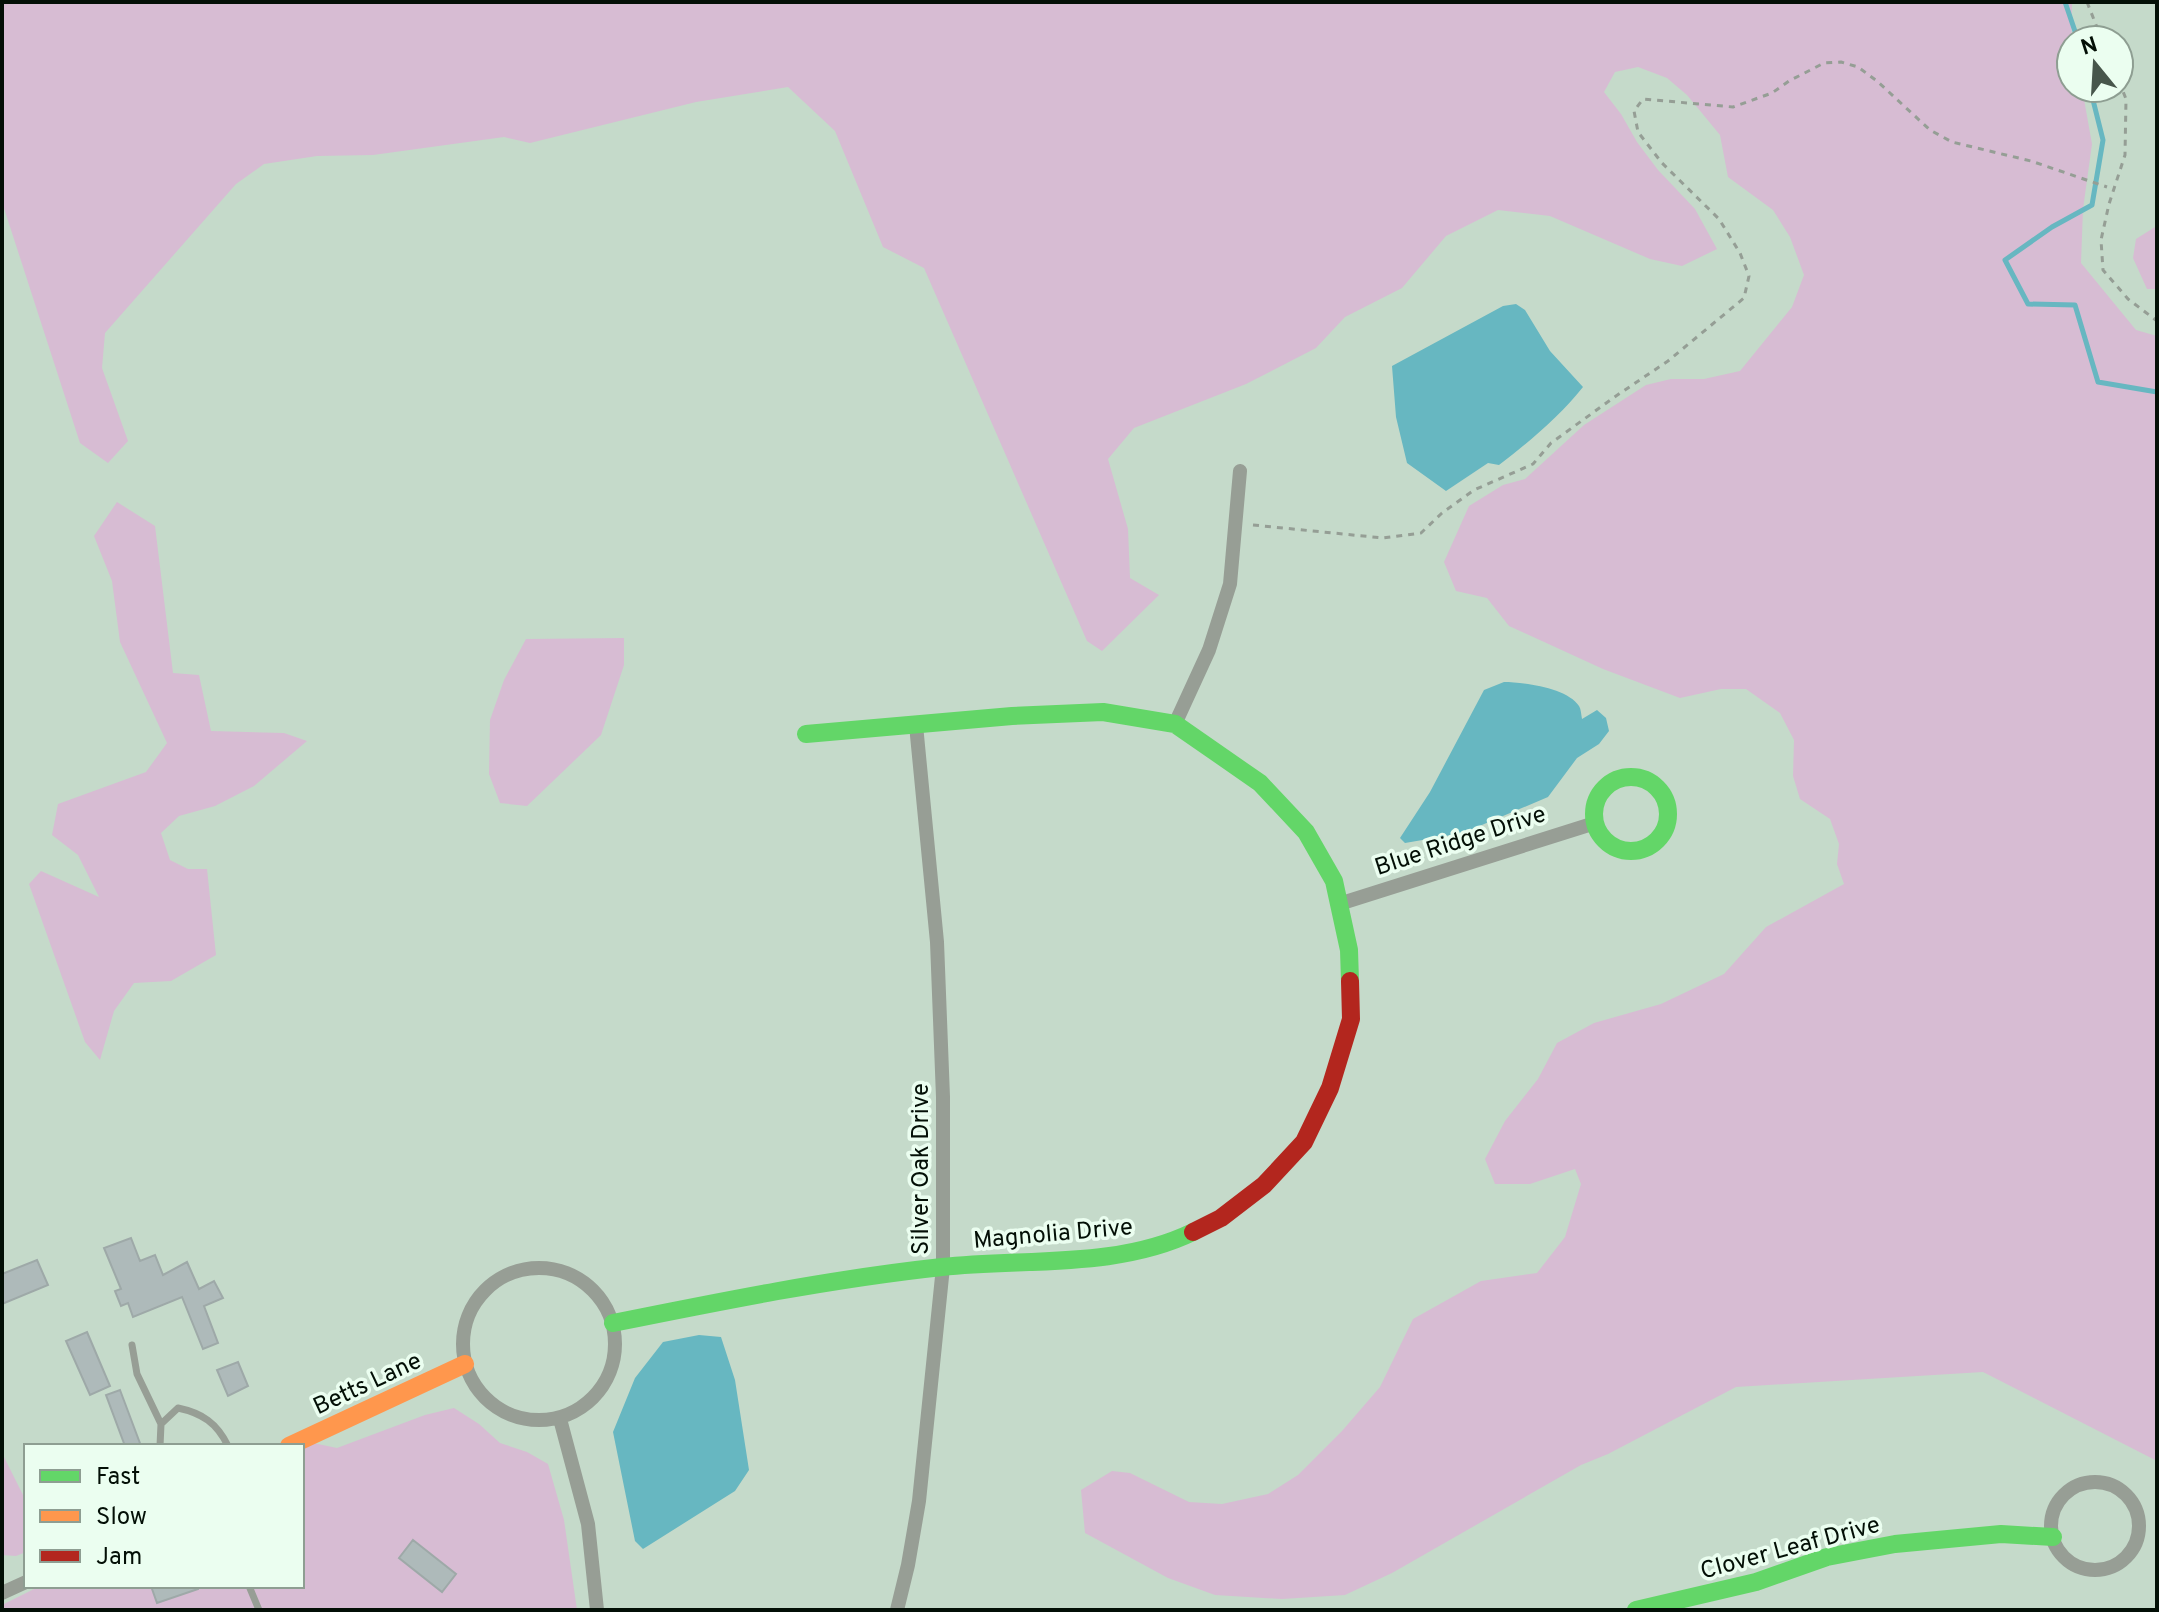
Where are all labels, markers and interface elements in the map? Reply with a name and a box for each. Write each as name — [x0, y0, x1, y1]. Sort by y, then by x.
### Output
north arrow — [2055, 24, 2135, 104]
text: N — [2078, 32, 2101, 63]
street label: Blue Ridge Drive — [1371, 800, 1550, 884]
street label: Silver Oak Drive — [907, 1083, 937, 1255]
street label: Magnolia Drive — [972, 1213, 1134, 1257]
street label: Betts Lane — [309, 1347, 427, 1423]
legend — [24, 1444, 304, 1588]
text: Fast — [96, 1463, 140, 1493]
text: Slow — [96, 1503, 147, 1533]
street label: Clover Leaf Drive — [1697, 1511, 1884, 1587]
text: Jam — [96, 1543, 142, 1573]

